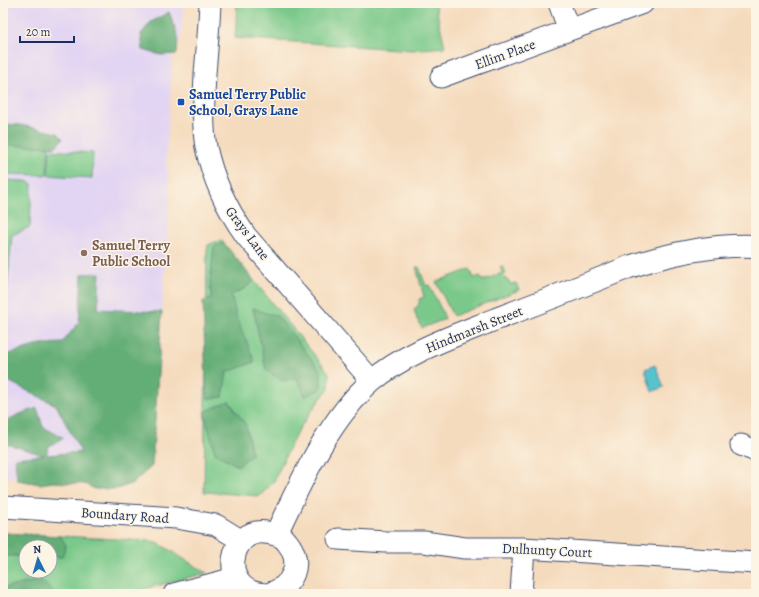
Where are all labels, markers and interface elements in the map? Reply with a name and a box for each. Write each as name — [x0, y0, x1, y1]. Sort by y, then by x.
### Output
scale bar — [20, 18, 74, 44]
text: 20 m — [26, 24, 50, 40]
street label: Ellim Place — [472, 35, 538, 74]
place label: Samuel Terry Public School, Grays Lane — [189, 85, 306, 120]
marker: Samuel Terry Public School, Grays Lane — [176, 97, 186, 107]
street label: Grays Lane — [221, 203, 274, 264]
place label: Samuel Terry Public School — [92, 236, 170, 271]
marker: Samuel Terry Public School — [79, 248, 89, 258]
street label: Hindmarsh Street — [423, 301, 526, 358]
street label: Boundary Road — [80, 503, 170, 528]
north arrow — [18, 539, 58, 579]
street label: Dulhunty Court — [501, 539, 593, 562]
text: N — [33, 542, 42, 557]

